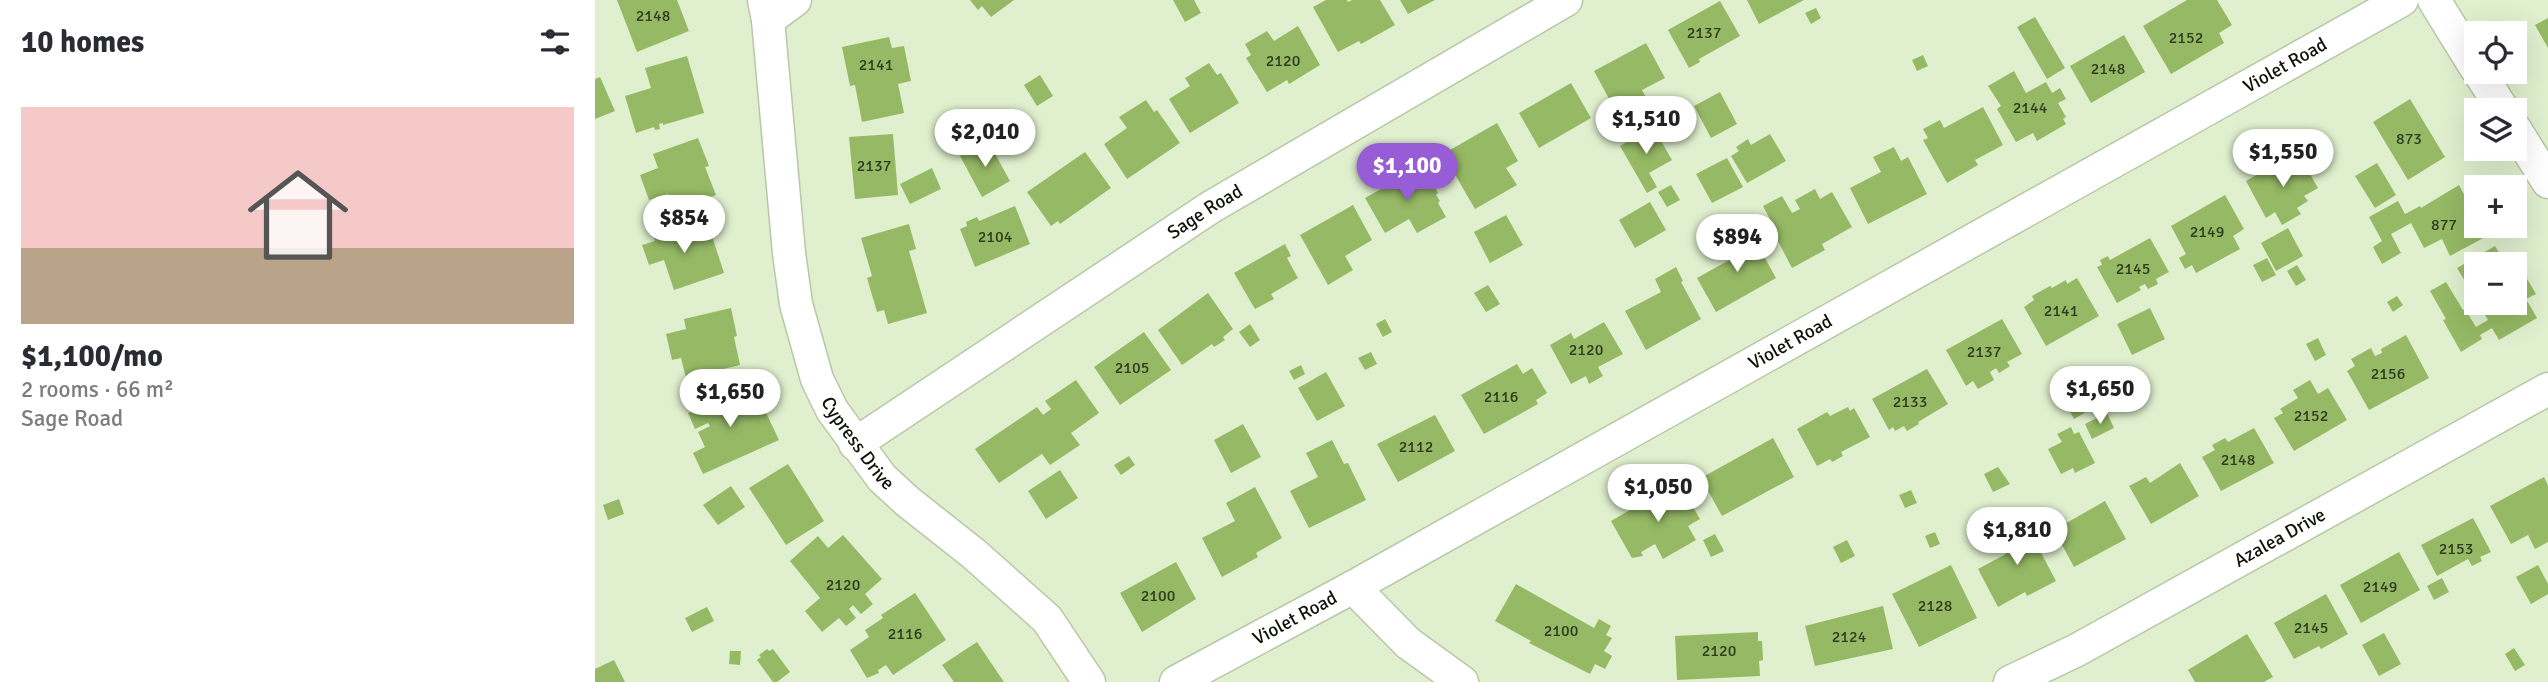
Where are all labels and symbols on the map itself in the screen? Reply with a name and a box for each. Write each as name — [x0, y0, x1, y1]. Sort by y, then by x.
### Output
house number: 2148 — [636, 6, 670, 26]
house number: 2137 — [1687, 23, 1721, 43]
house number: 2152 — [2169, 28, 2203, 48]
street label: Violet Road — [2239, 32, 2331, 98]
house number: 2120 — [1266, 51, 1300, 71]
house number: 2141 — [859, 55, 893, 75]
house number: 2148 — [2091, 59, 2125, 79]
pin: $1,510 — [1589, 96, 1703, 156]
house number: 2144 — [2013, 98, 2048, 118]
pin: $2,010 — [928, 110, 1042, 169]
house number: 873 — [2396, 129, 2422, 149]
pin: $1,550 — [2226, 130, 2340, 189]
pin: $1,100 — [1350, 144, 1464, 203]
house number: 2137 — [857, 156, 891, 176]
street label: Sage Road — [1163, 179, 1247, 245]
pin: $854 — [643, 196, 725, 255]
pin: $894 — [1696, 215, 1778, 274]
house number: 877 — [2431, 215, 2457, 235]
house number: 2149 — [2190, 222, 2224, 242]
house number: 2104 — [978, 227, 1013, 247]
house number: 2145 — [2116, 259, 2150, 279]
house number: 2141 — [2044, 301, 2078, 321]
street label: Violet Road — [1744, 309, 1836, 375]
house number: 2120 — [1569, 340, 1603, 360]
house number: 2137 — [1967, 342, 2001, 362]
house number: 2105 — [1115, 358, 1149, 378]
house number: 2156 — [2371, 364, 2405, 384]
pin: $1,650 — [2043, 366, 2157, 426]
pin: $1,650 — [673, 370, 787, 429]
house number: 2116 — [1484, 387, 1518, 407]
house number: 2133 — [1893, 392, 1927, 412]
street label: Cypress Drive — [815, 393, 899, 495]
house number: 2152 — [2294, 406, 2328, 426]
house number: 2112 — [1399, 437, 1433, 457]
house number: 2148 — [2221, 450, 2255, 470]
pin: $1,050 — [1601, 464, 1715, 524]
street label: Azalea Drive — [2230, 503, 2330, 573]
pin: $1,810 — [1960, 508, 2074, 567]
house number: 2153 — [2439, 539, 2473, 559]
house number: 2120 — [826, 575, 860, 595]
house number: 2149 — [2363, 577, 2397, 597]
house number: 2100 — [1141, 586, 1175, 606]
street label: Violet Road — [1249, 586, 1341, 651]
house number: 2128 — [1918, 596, 1952, 616]
house number: 2145 — [2294, 618, 2328, 638]
house number: 2100 — [1544, 621, 1578, 641]
house number: 2116 — [888, 624, 922, 644]
house number: 2124 — [1832, 627, 1867, 647]
house number: 2120 — [1702, 641, 1736, 661]

